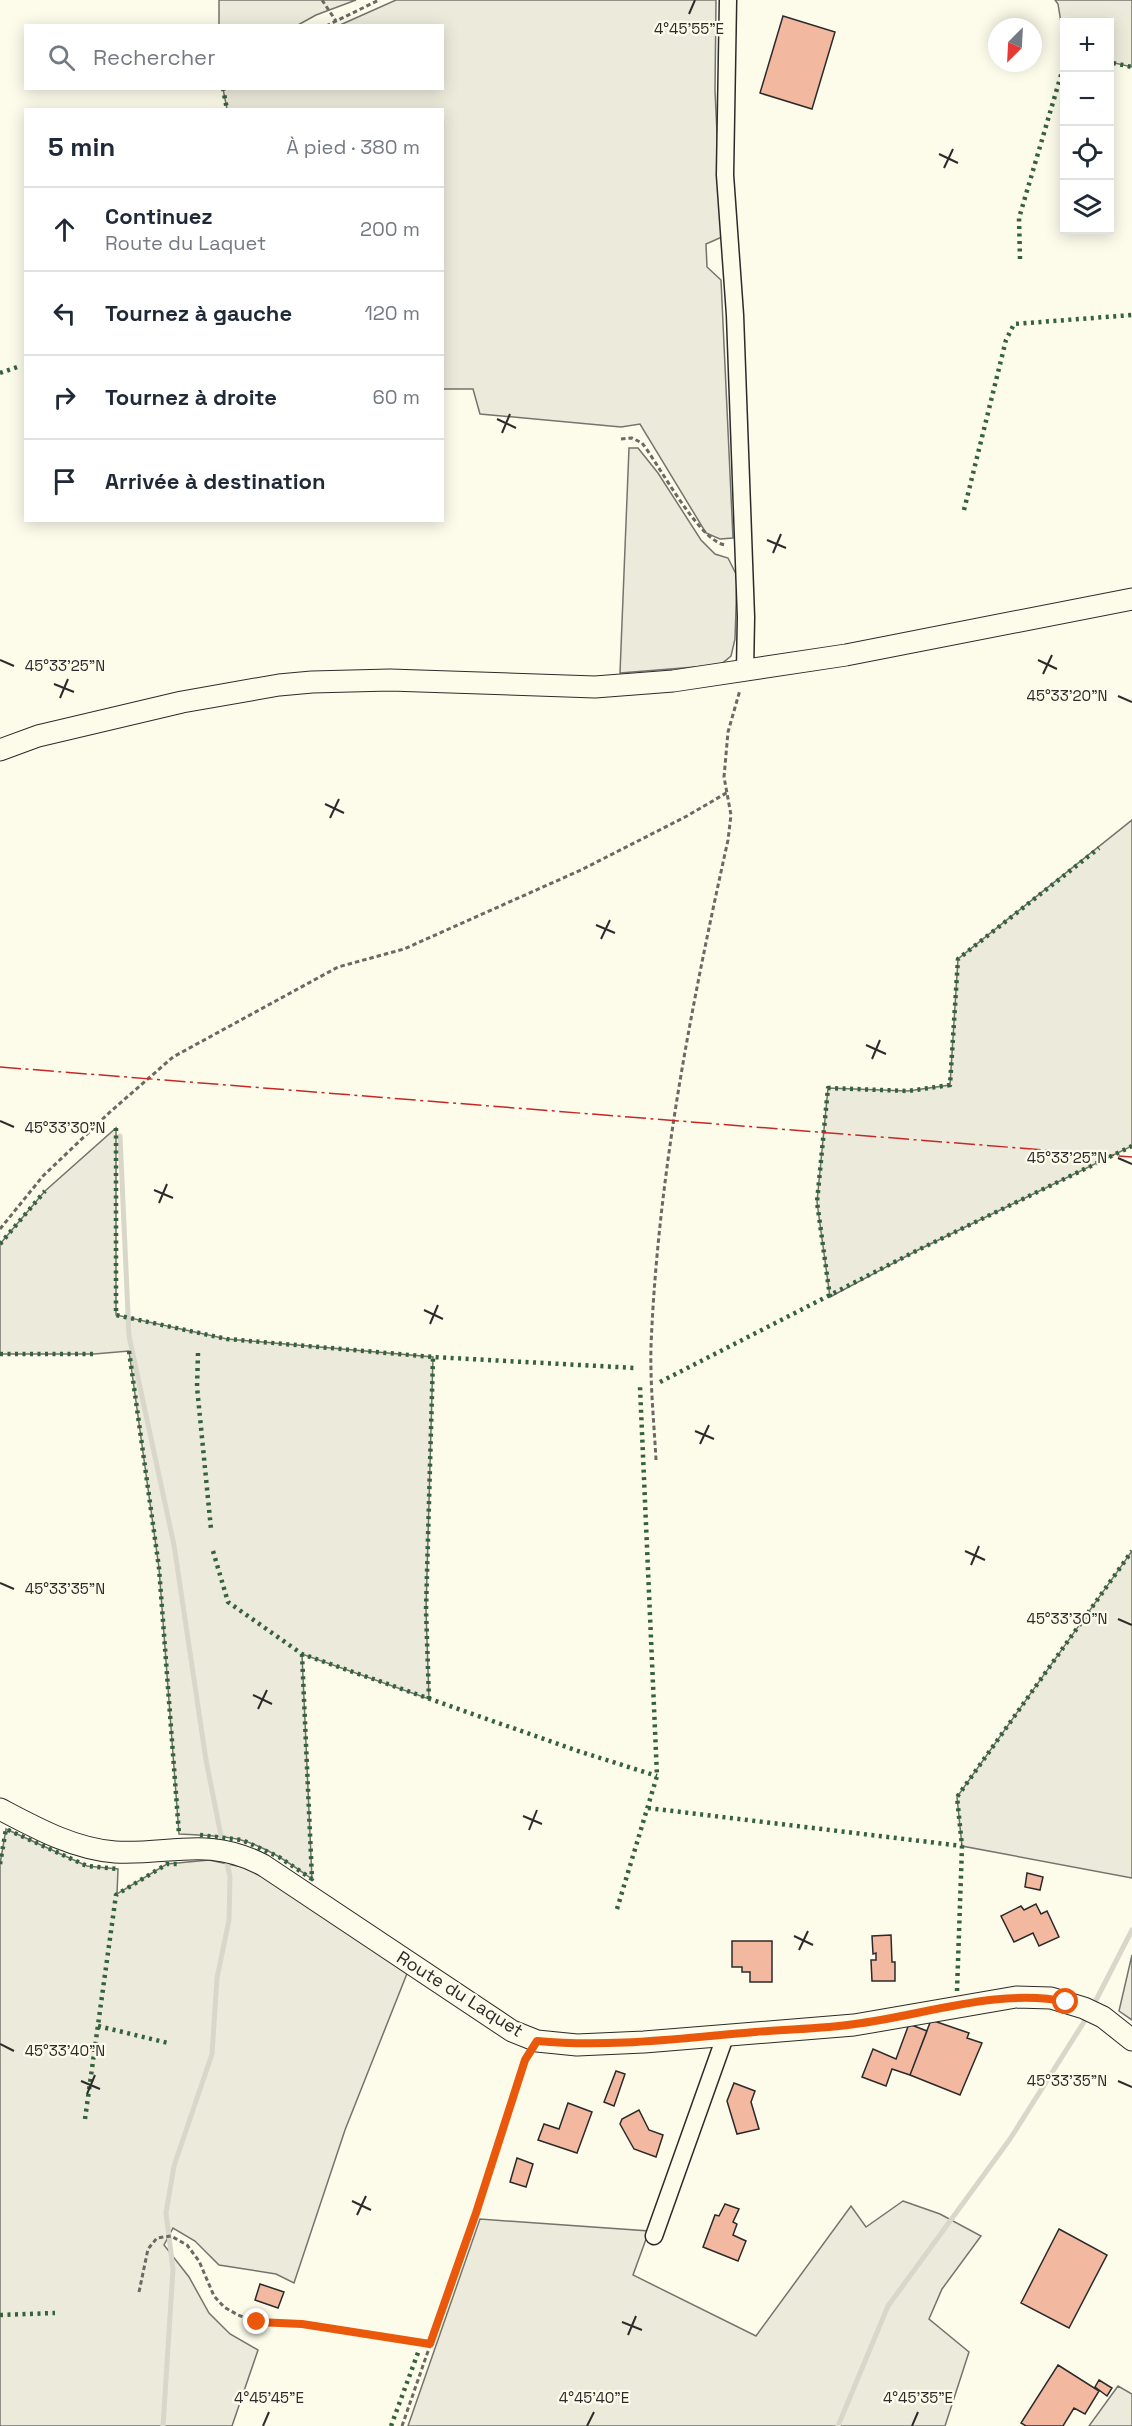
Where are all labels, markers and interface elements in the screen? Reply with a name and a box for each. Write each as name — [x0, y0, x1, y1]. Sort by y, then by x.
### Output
north arrow — [988, 18, 1042, 72]
map controls — [1060, 18, 1114, 234]
button: + — [1060, 18, 1114, 72]
text: 4°45'55"E — [654, 19, 724, 38]
search box — [24, 24, 444, 90]
icon: search — [45, 41, 78, 74]
text: Rechercher — [93, 43, 215, 71]
button: − — [1060, 72, 1114, 126]
button: locate — [1060, 126, 1114, 180]
text: 5 min — [48, 130, 115, 164]
text: À pied · 380 m — [286, 134, 420, 160]
button: layers — [1060, 180, 1114, 234]
text: Continuez — [105, 202, 213, 230]
icon: ahead — [48, 213, 81, 246]
text: 200 m — [360, 216, 420, 242]
text: Route du Laquet — [105, 230, 266, 256]
icon: left — [48, 297, 81, 330]
text: Tournez à gauche — [105, 299, 292, 327]
text: 120 m — [364, 300, 420, 326]
icon: right — [48, 381, 81, 414]
text: Tournez à droite — [105, 383, 277, 411]
text: 60 m — [373, 384, 420, 410]
icon: arrive — [48, 465, 81, 498]
text: Arrivée à destination — [105, 467, 326, 495]
text: 45°33'25"N — [25, 656, 105, 675]
text: 45°33'20"N — [1027, 686, 1107, 705]
text: 45°33'30"N — [25, 1118, 105, 1137]
text: 45°33'25"N — [1027, 1148, 1107, 1167]
text: 45°33'35"N — [25, 1579, 105, 1598]
text: 45°33'30"N — [1027, 1609, 1107, 1628]
street label: Route du Laquet — [393, 1945, 528, 2042]
route start — [1052, 1988, 1078, 2014]
text: 45°33'40"N — [25, 2041, 105, 2060]
text: 45°33'35"N — [1027, 2071, 1107, 2090]
route end — [243, 2308, 269, 2334]
text: 4°45'45"E — [234, 2388, 304, 2407]
text: 4°45'40"E — [559, 2388, 629, 2407]
text: 4°45'35"E — [883, 2388, 953, 2407]

